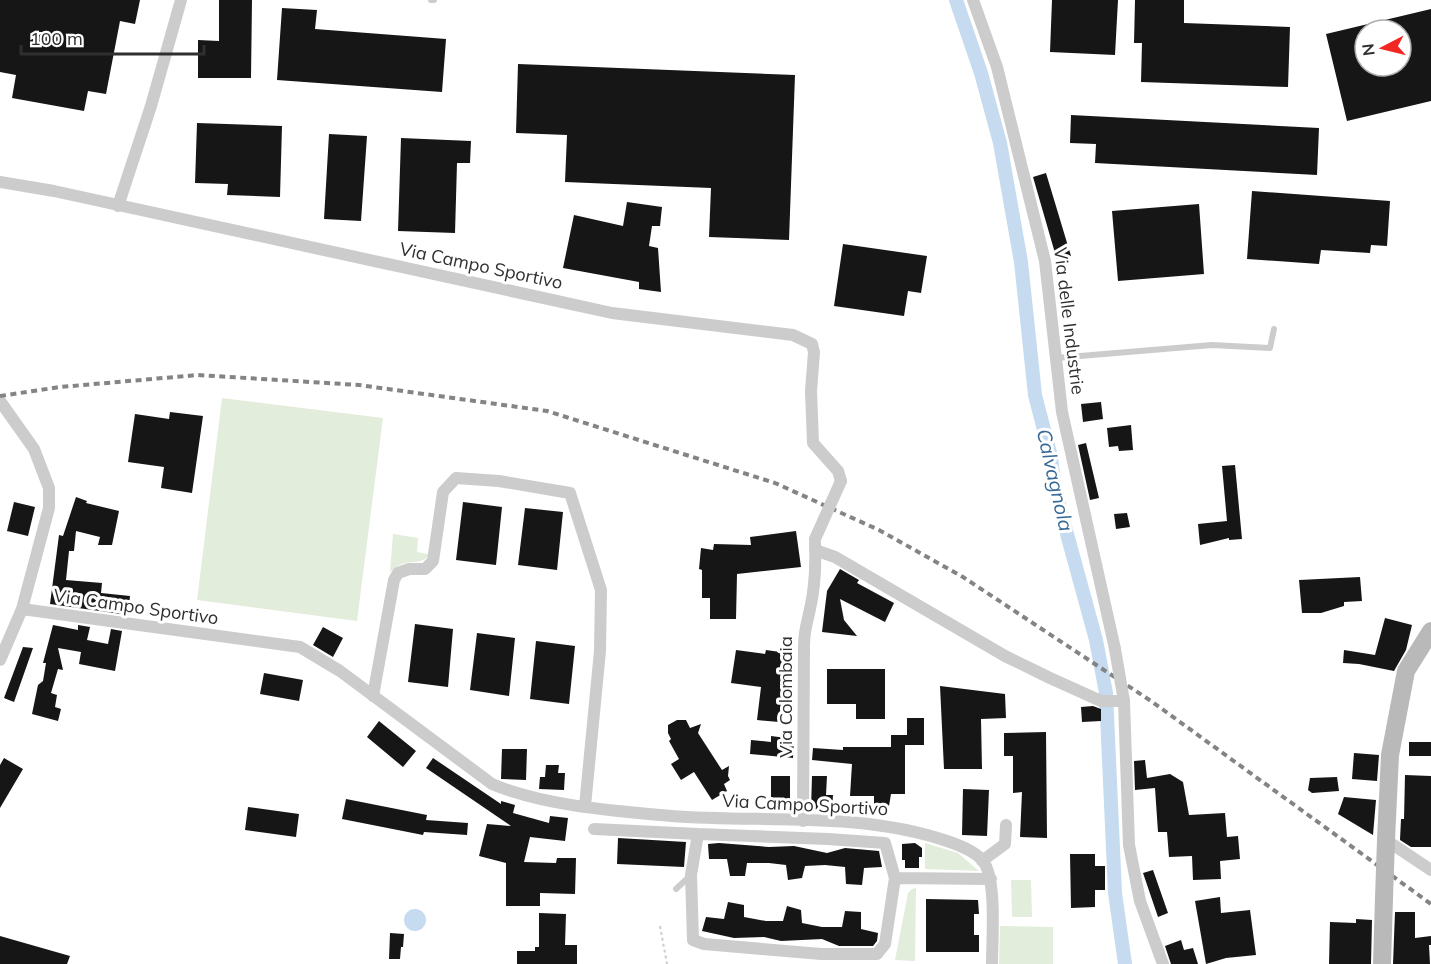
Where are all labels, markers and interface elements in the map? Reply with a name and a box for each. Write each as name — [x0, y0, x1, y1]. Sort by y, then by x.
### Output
scale bar — [21, 18, 204, 56]
north arrow — [1353, 18, 1413, 78]
text: 100 m — [30, 27, 83, 50]
text: N — [1357, 43, 1379, 57]
street label: Via Campo Sportivo — [397, 237, 565, 294]
street label: Via delle Industrie — [1049, 246, 1090, 396]
water label: Calvagnola — [1032, 426, 1079, 534]
street label: Via Campo Sportivo — [52, 584, 220, 629]
street label: Via Colombaia — [774, 636, 797, 758]
street label: Via Campo Sportivo — [721, 789, 889, 820]

